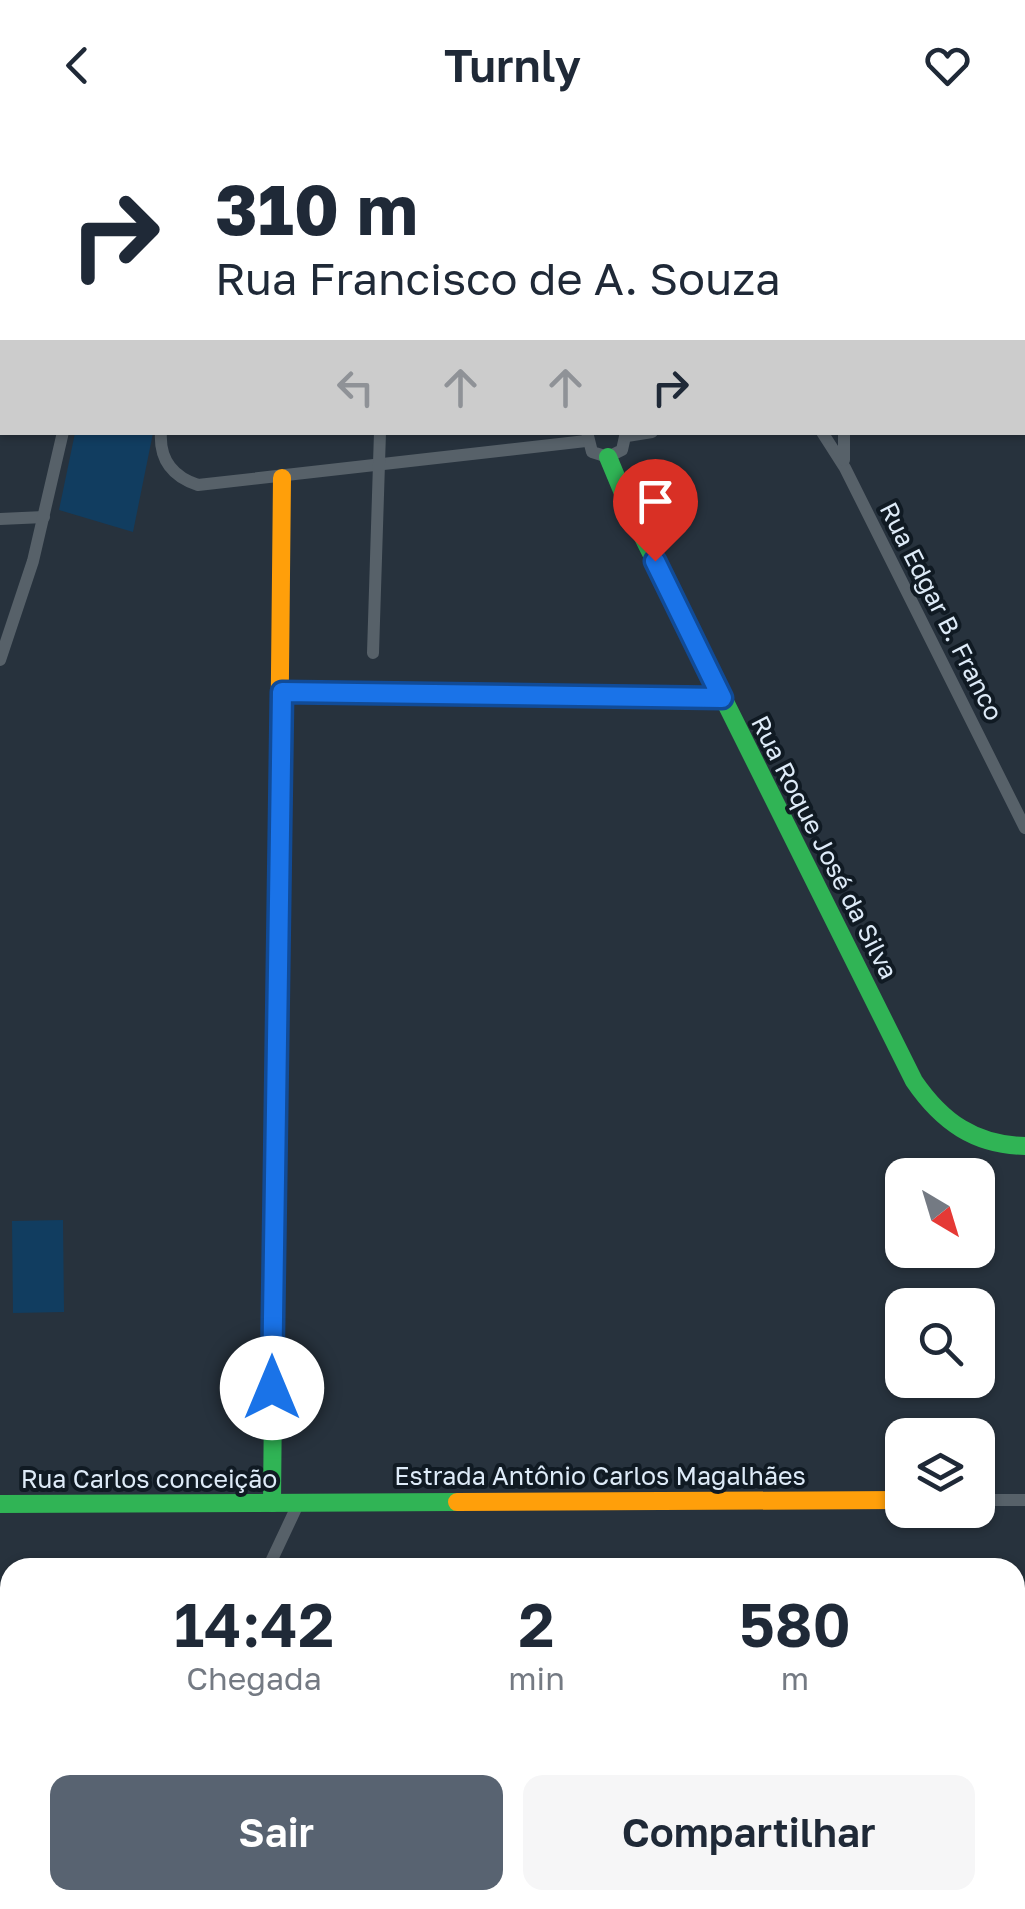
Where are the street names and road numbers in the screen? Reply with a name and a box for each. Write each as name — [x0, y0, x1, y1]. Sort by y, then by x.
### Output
street label: Rua Edgar B. Franco — [874, 497, 1010, 725]
street label: Rua Roque José da Silva — [745, 710, 905, 984]
street label: Estrada Antônio Carlos Magalhães — [394, 1460, 806, 1491]
street label: Rua Carlos conceição — [21, 1463, 277, 1494]

